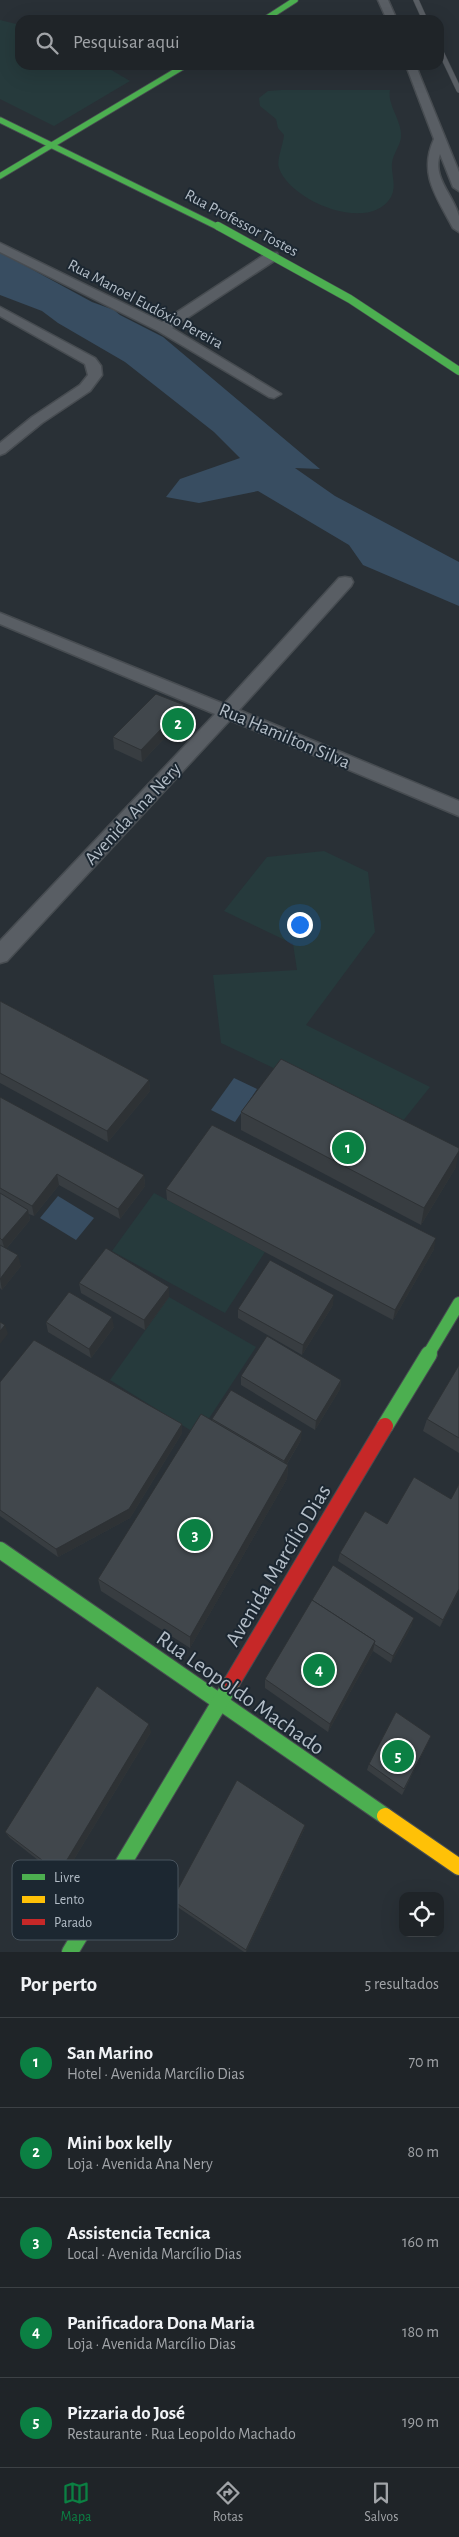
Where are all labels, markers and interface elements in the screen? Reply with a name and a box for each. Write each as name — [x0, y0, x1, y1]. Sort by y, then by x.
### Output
search box — [15, 15, 444, 70]
icon: search — [33, 29, 61, 57]
text: Pesquisar aqui — [73, 33, 179, 52]
street label: Rua Professor Tostes — [182, 186, 301, 259]
street label: Rua Manoel Eudóxio Pereira — [65, 256, 226, 352]
street label: Rua Hamilton Silva — [216, 700, 353, 773]
pin: 2 — [162, 705, 194, 743]
street label: Avenida Ana Nery — [81, 759, 185, 869]
your location — [287, 912, 313, 938]
pin: 1 — [332, 1129, 364, 1167]
street label: Avenida Marcílio Dias — [221, 1481, 335, 1650]
pin: 3 — [179, 1516, 211, 1554]
street label: Rua Leopoldo Machado — [152, 1627, 328, 1759]
pin: 4 — [303, 1651, 335, 1689]
pin: 5 — [382, 1737, 414, 1775]
legend — [12, 1860, 178, 1940]
text: Livre — [54, 1871, 80, 1885]
map controls — [399, 1892, 444, 1937]
button: locate — [399, 1892, 444, 1937]
text: Lento — [54, 1893, 85, 1907]
text: Parado — [54, 1916, 92, 1930]
text: Por perto — [20, 1974, 97, 1995]
text: 5 resultados — [365, 1976, 439, 1992]
text: San Marino — [67, 2044, 153, 2063]
text: 1 — [33, 2054, 39, 2070]
text: 70 m — [408, 2054, 439, 2070]
text: Hotel · Avenida Marcílio Dias — [67, 2066, 245, 2082]
text: Mini box kelly — [67, 2134, 172, 2153]
text: 2 — [32, 2144, 40, 2160]
text: 80 m — [408, 2144, 439, 2160]
text: Loja · Avenida Ana Nery — [67, 2156, 213, 2172]
text: Assistencia Tecnica — [67, 2224, 211, 2243]
text: 3 — [33, 2234, 39, 2250]
text: 160 m — [402, 2234, 439, 2250]
text: Local · Avenida Marcílio Dias — [67, 2246, 242, 2262]
text: Panificadora Dona Maria — [67, 2314, 255, 2333]
text: 4 — [32, 2324, 40, 2340]
text: 180 m — [402, 2324, 439, 2340]
text: Loja · Avenida Marcílio Dias — [67, 2336, 236, 2352]
text: Pizzaria do José — [67, 2404, 185, 2423]
text: 5 — [33, 2414, 39, 2430]
text: 190 m — [402, 2414, 439, 2430]
text: Restaurante · Rua Leopoldo Machado — [67, 2426, 296, 2442]
tab: Mapa — [61, 2479, 92, 2526]
tab: Rotas — [213, 2479, 243, 2526]
tab: Salvos — [364, 2479, 398, 2526]

